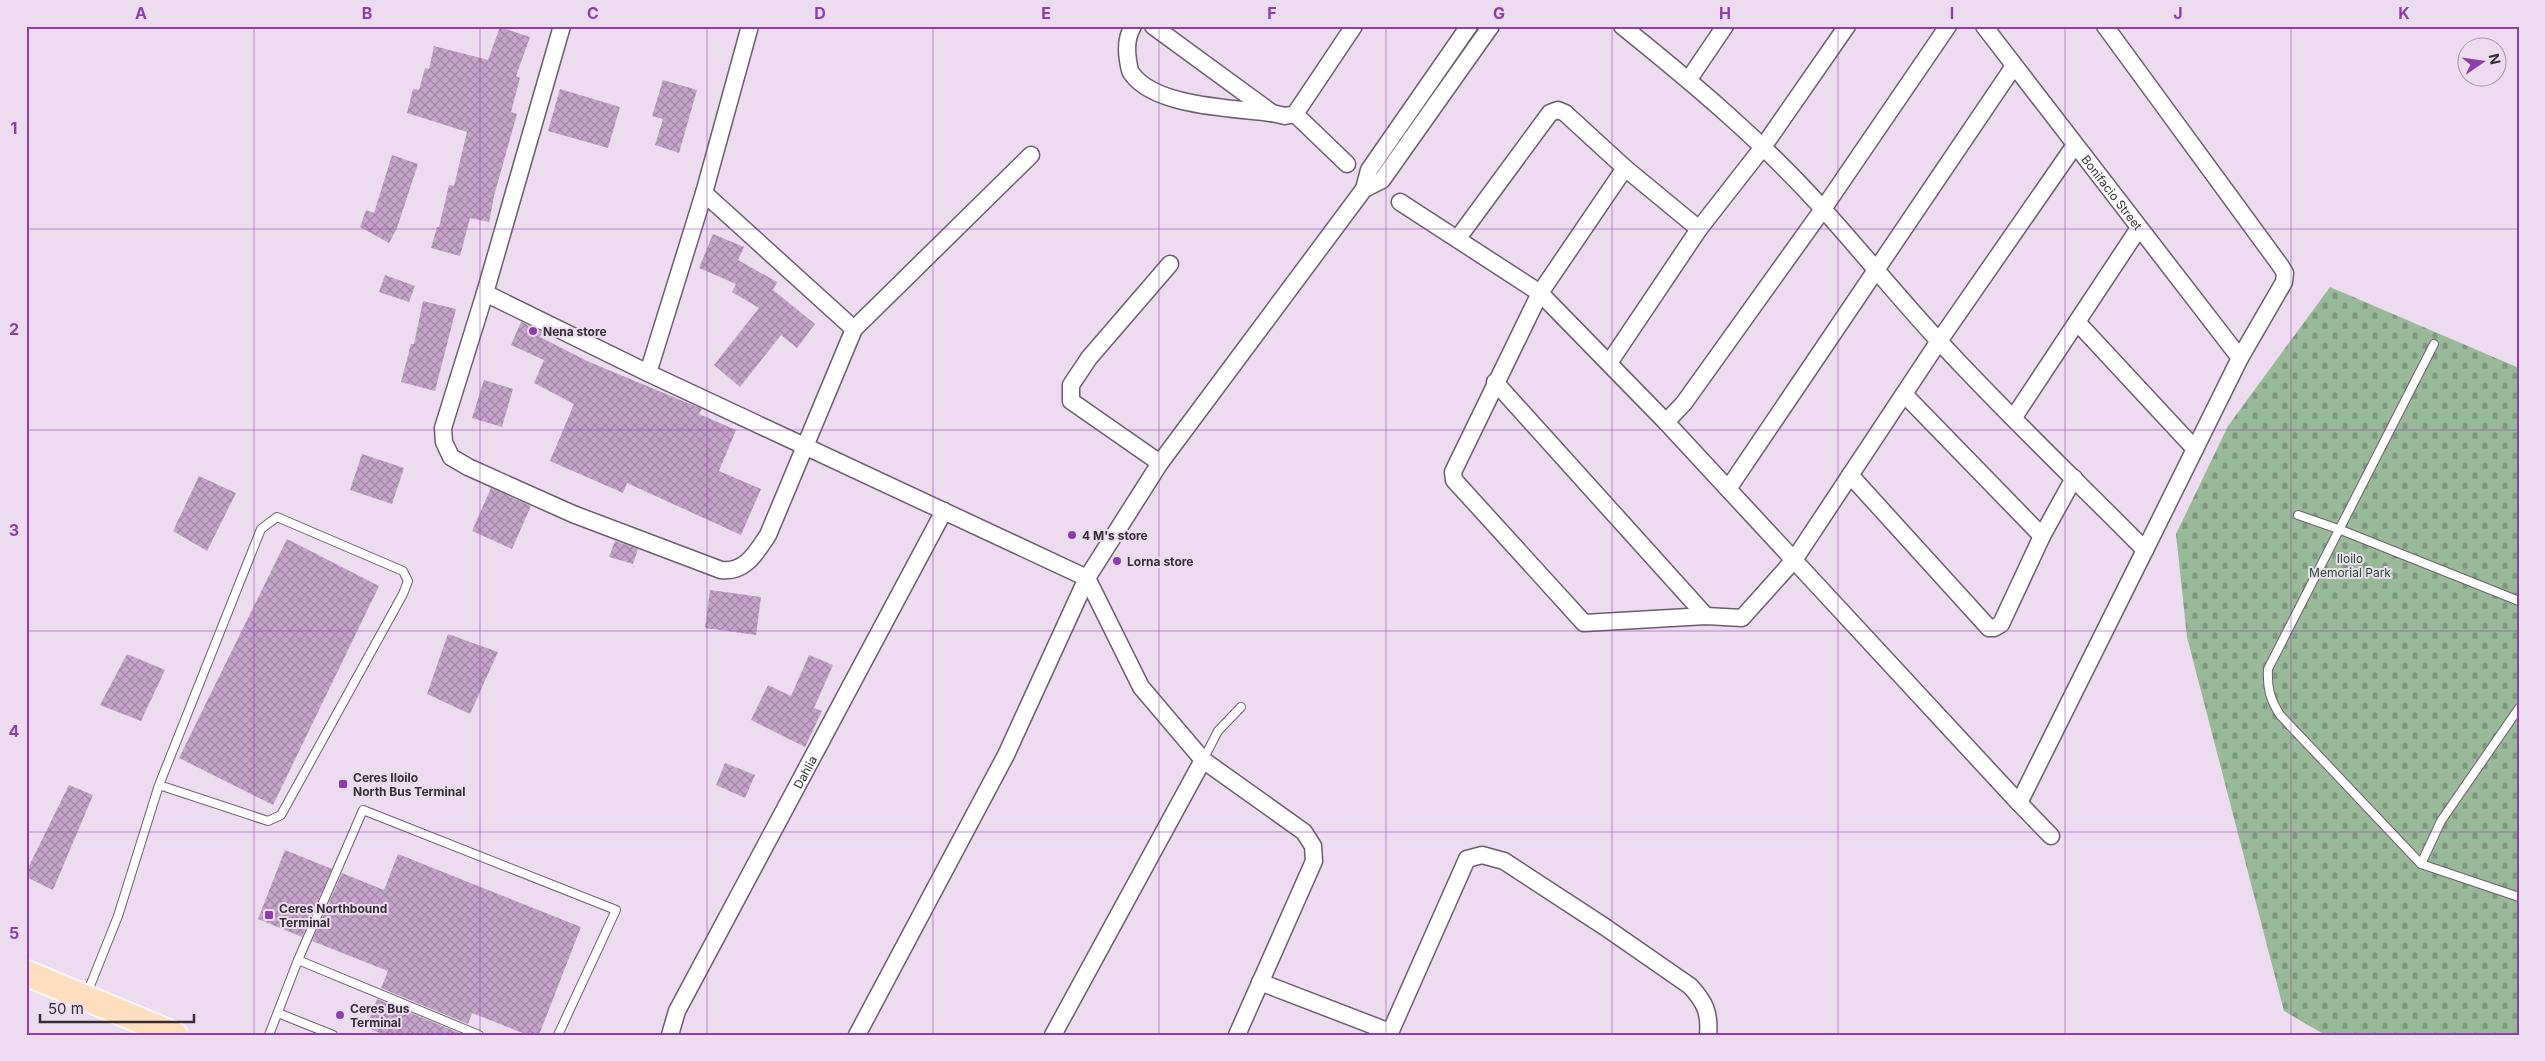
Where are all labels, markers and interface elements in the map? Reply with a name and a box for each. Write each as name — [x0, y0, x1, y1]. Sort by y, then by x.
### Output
text: A — [135, 3, 147, 23]
text: B — [362, 3, 372, 23]
text: C — [587, 3, 599, 23]
text: D — [814, 3, 826, 23]
text: E — [1041, 3, 1051, 23]
text: F — [1267, 3, 1277, 23]
text: G — [1493, 3, 1505, 23]
text: H — [1719, 3, 1731, 23]
text: I — [1950, 3, 1954, 23]
text: J — [2173, 3, 2183, 23]
text: K — [2398, 3, 2410, 23]
north arrow — [2458, 38, 2508, 88]
text: N — [2486, 52, 2505, 66]
text: 1 — [11, 118, 17, 138]
street label: Bonifacio Street — [2079, 152, 2146, 233]
text: 2 — [9, 319, 19, 339]
place label: Nena store — [543, 324, 607, 339]
marker: Nena store — [527, 325, 539, 337]
text: 3 — [9, 520, 19, 540]
place label: 4 M's store — [1082, 528, 1148, 543]
marker: 4 M's store — [1066, 529, 1078, 541]
park label: Iloilo Memorial Park — [2309, 551, 2391, 580]
place label: Lorna store — [1127, 554, 1194, 569]
marker: Lorna store — [1111, 555, 1123, 567]
text: 4 — [9, 721, 20, 741]
street label: Dahlia — [790, 753, 820, 791]
place label: Ceres Iloilo North Bus Terminal — [353, 770, 465, 799]
marker: Ceres Iloilo North Bus Terminal — [337, 778, 349, 790]
place label: Ceres Northbound Terminal — [279, 901, 387, 930]
marker: Ceres Northbound Terminal — [263, 909, 275, 921]
text: 5 — [9, 923, 19, 943]
scale bar — [40, 991, 194, 1023]
text: 50 m — [48, 999, 84, 1018]
place label: Ceres Bus Terminal — [350, 1001, 410, 1030]
marker: Ceres Bus Terminal — [334, 1009, 346, 1021]

